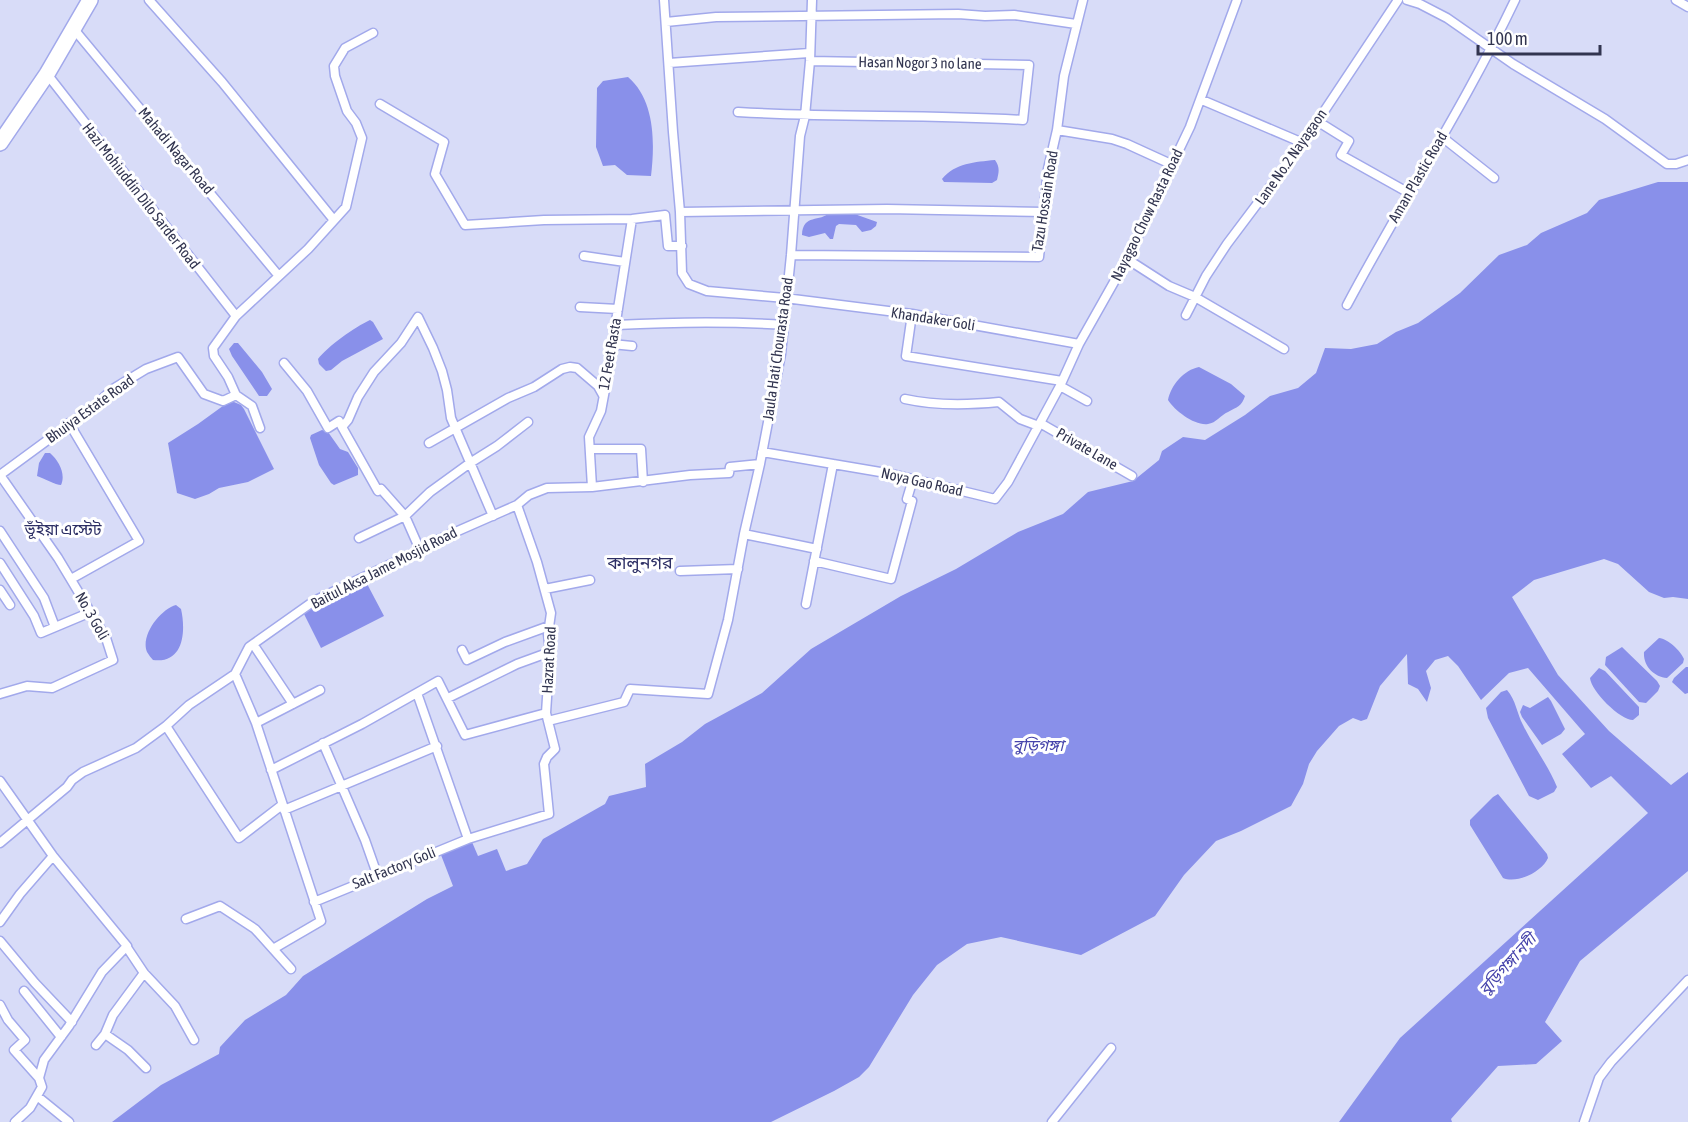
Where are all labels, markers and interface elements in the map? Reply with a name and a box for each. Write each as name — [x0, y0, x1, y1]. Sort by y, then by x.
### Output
scale bar — [1478, 18, 1600, 56]
text: 100 m — [1487, 28, 1528, 49]
street label: Hasan Nogor 3 no lane — [858, 53, 982, 72]
street label: Mahadi Nagar Road — [135, 104, 218, 197]
street label: Lane No.2 Nayagaon — [1251, 106, 1330, 208]
street label: Hazi Mohiuddin Dilo Sarder Road — [79, 119, 204, 272]
street label: Aman Plastic Road — [1385, 128, 1450, 225]
street label: Nayagao Chow Rasta Road — [1107, 146, 1186, 284]
street label: Tazu Hossain Road — [1028, 149, 1061, 253]
street label: Jaula Hati Chourasta Road — [759, 276, 796, 422]
street label: Khandaker Goli — [890, 303, 976, 334]
street label: 12 Feet Rasta — [595, 317, 624, 391]
street label: Bhuiya Estate Road — [42, 371, 137, 446]
street label: Private Lane — [1053, 424, 1121, 473]
street label: Noya Gao Road — [880, 464, 965, 499]
district label: ভূঁইয়া এস্টেট — [24, 520, 102, 539]
street label: Baitul Aksa Jame Mosjid Road — [308, 523, 460, 612]
district label: কালুনগর — [606, 552, 673, 574]
street label: No. 3 Goli — [72, 589, 113, 643]
street label: Hazrat Road — [538, 626, 559, 694]
water label: বুড়িগঙ্গা — [1013, 736, 1066, 755]
street label: Salt Factory Goli — [350, 843, 438, 892]
water label: বুড়িগঙ্গা নদী — [1475, 928, 1542, 999]

